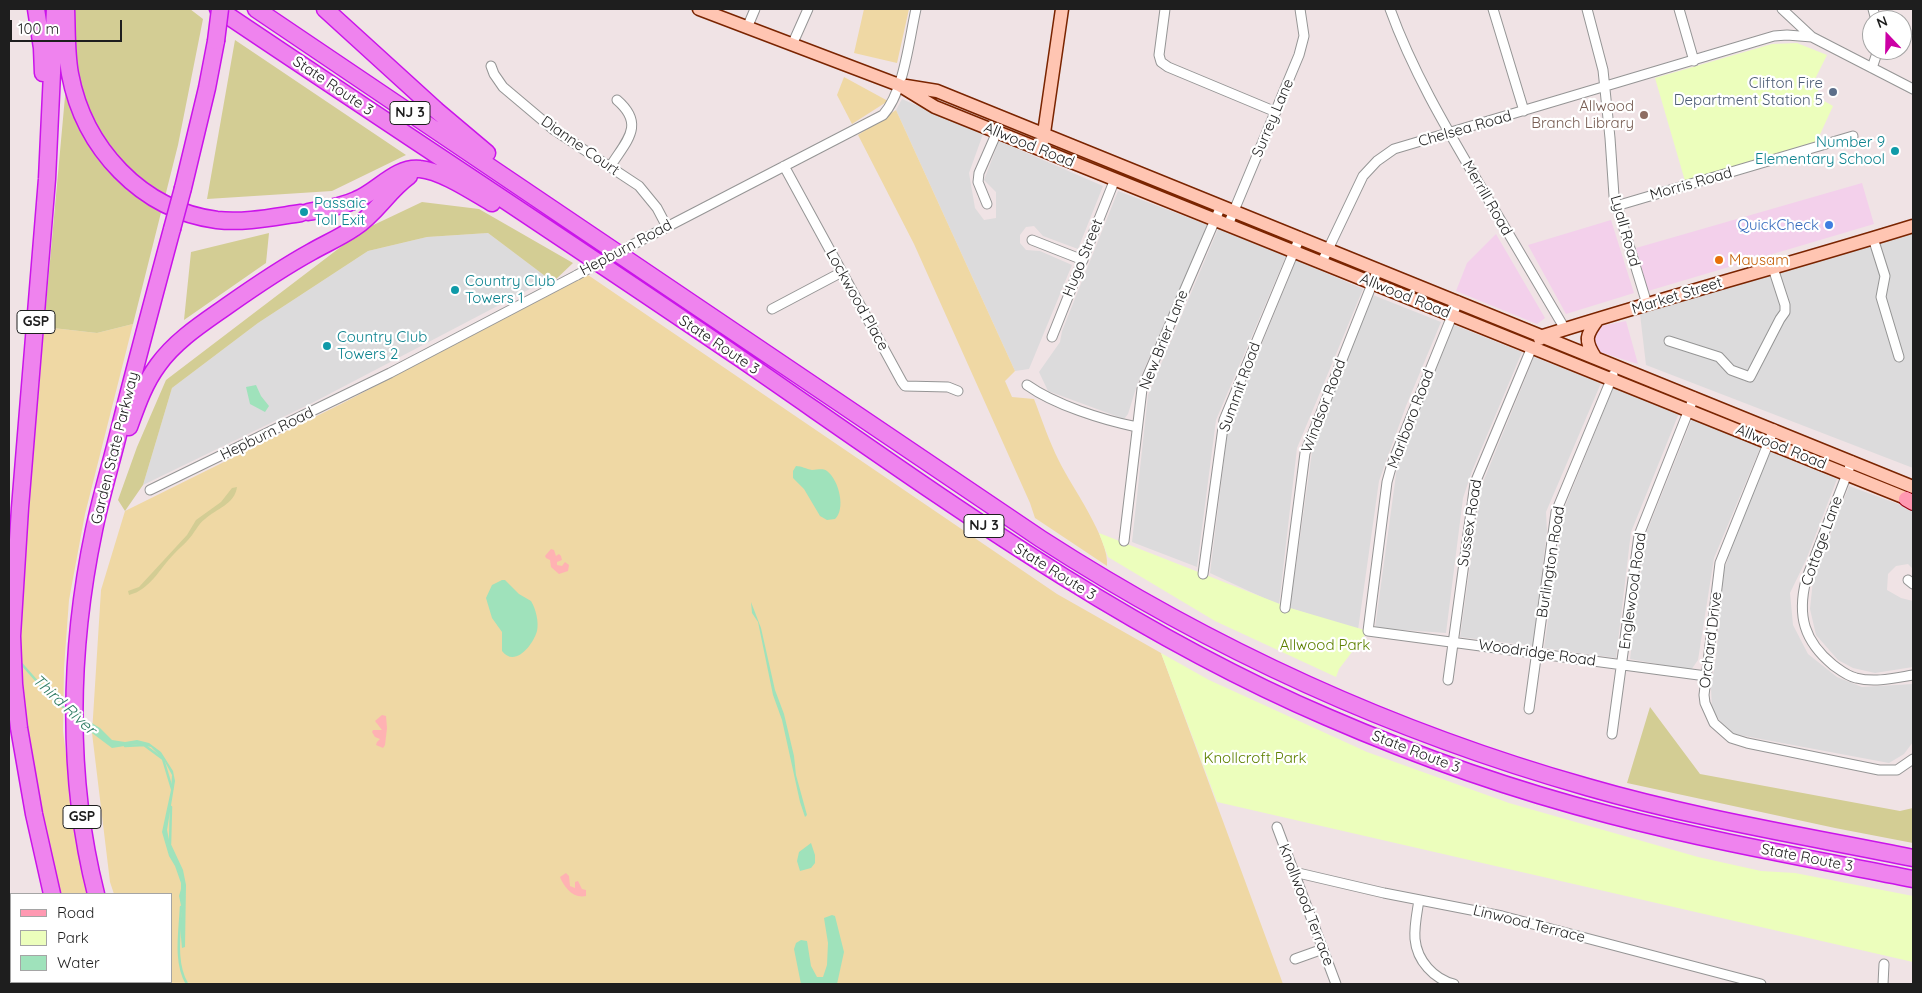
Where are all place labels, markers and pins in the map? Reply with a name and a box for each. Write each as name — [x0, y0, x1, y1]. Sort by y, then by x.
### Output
place label: Clifton Fire Department Station 5 — [1674, 74, 1823, 109]
marker: Clifton Fire Department Station 5 — [1827, 86, 1839, 98]
place label: Allwood Branch Library — [1531, 97, 1634, 132]
marker: Allwood Branch Library — [1638, 109, 1650, 121]
place label: Number 9 Elementary School — [1755, 133, 1885, 168]
marker: Number 9 Elementary School — [1889, 145, 1901, 157]
place label: Passaic Toll Exit — [314, 194, 366, 229]
marker: Passaic Toll Exit — [298, 206, 310, 218]
place label: QuickCheck — [1737, 216, 1819, 234]
marker: QuickCheck — [1823, 219, 1835, 231]
place label: Mausam — [1729, 251, 1789, 269]
marker: Mausam — [1713, 254, 1725, 266]
place label: Country Club Towers 1 — [465, 272, 555, 307]
marker: Country Club Towers 1 — [449, 284, 461, 296]
place label: Country Club Towers 2 — [337, 328, 427, 363]
marker: Country Club Towers 2 — [321, 340, 333, 352]

